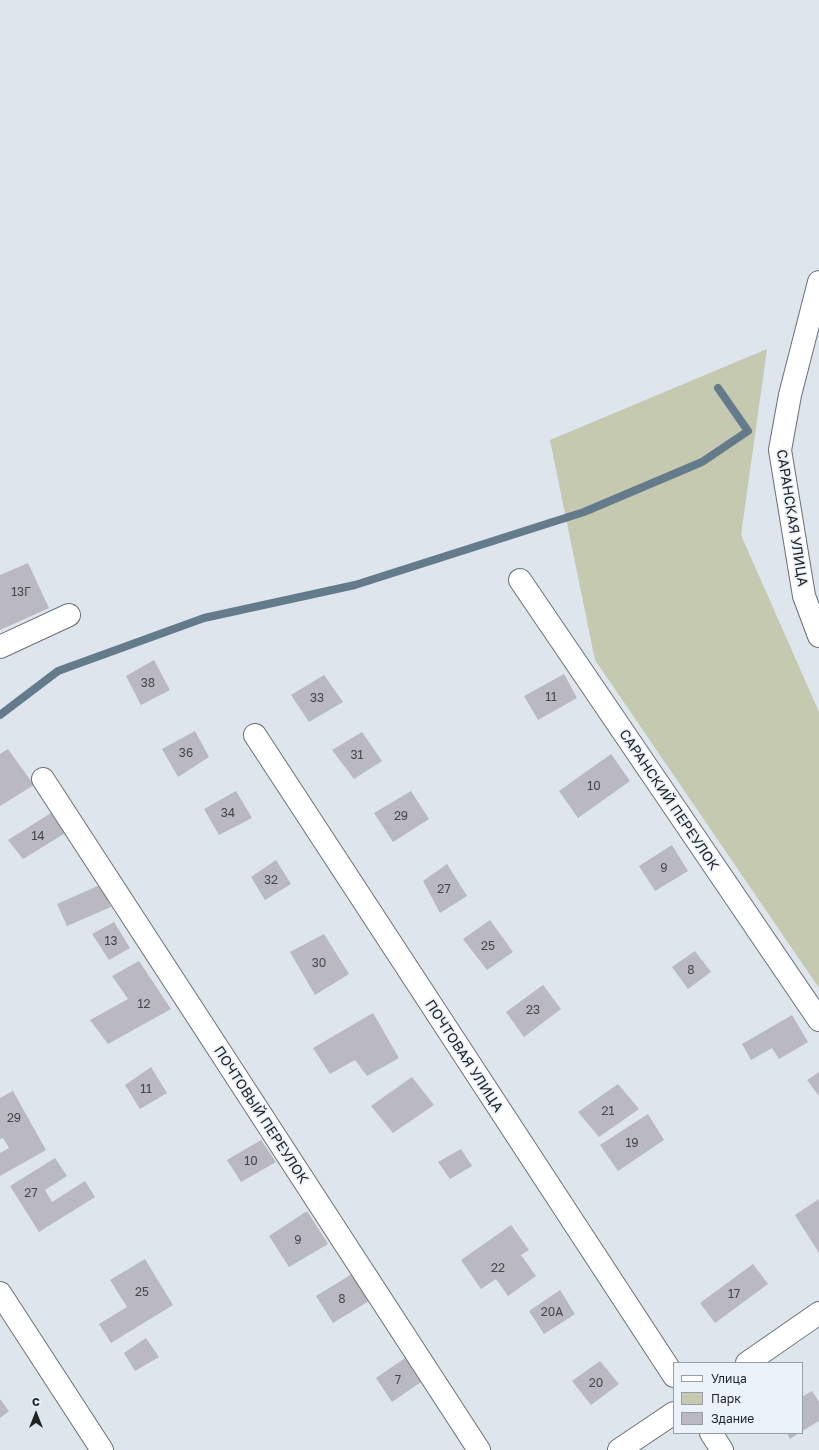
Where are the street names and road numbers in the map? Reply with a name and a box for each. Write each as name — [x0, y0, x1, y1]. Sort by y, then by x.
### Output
street label: САРАНСКАЯ УЛИЦА — [773, 448, 811, 588]
street label: САРАНСКИЙ ПЕРЕУЛОК — [616, 726, 722, 874]
street label: ПОЧТОВАЯ УЛИЦА — [421, 997, 507, 1115]
street label: ПОЧТОВЫЙ ПЕРЕУЛОК — [210, 1043, 312, 1187]

